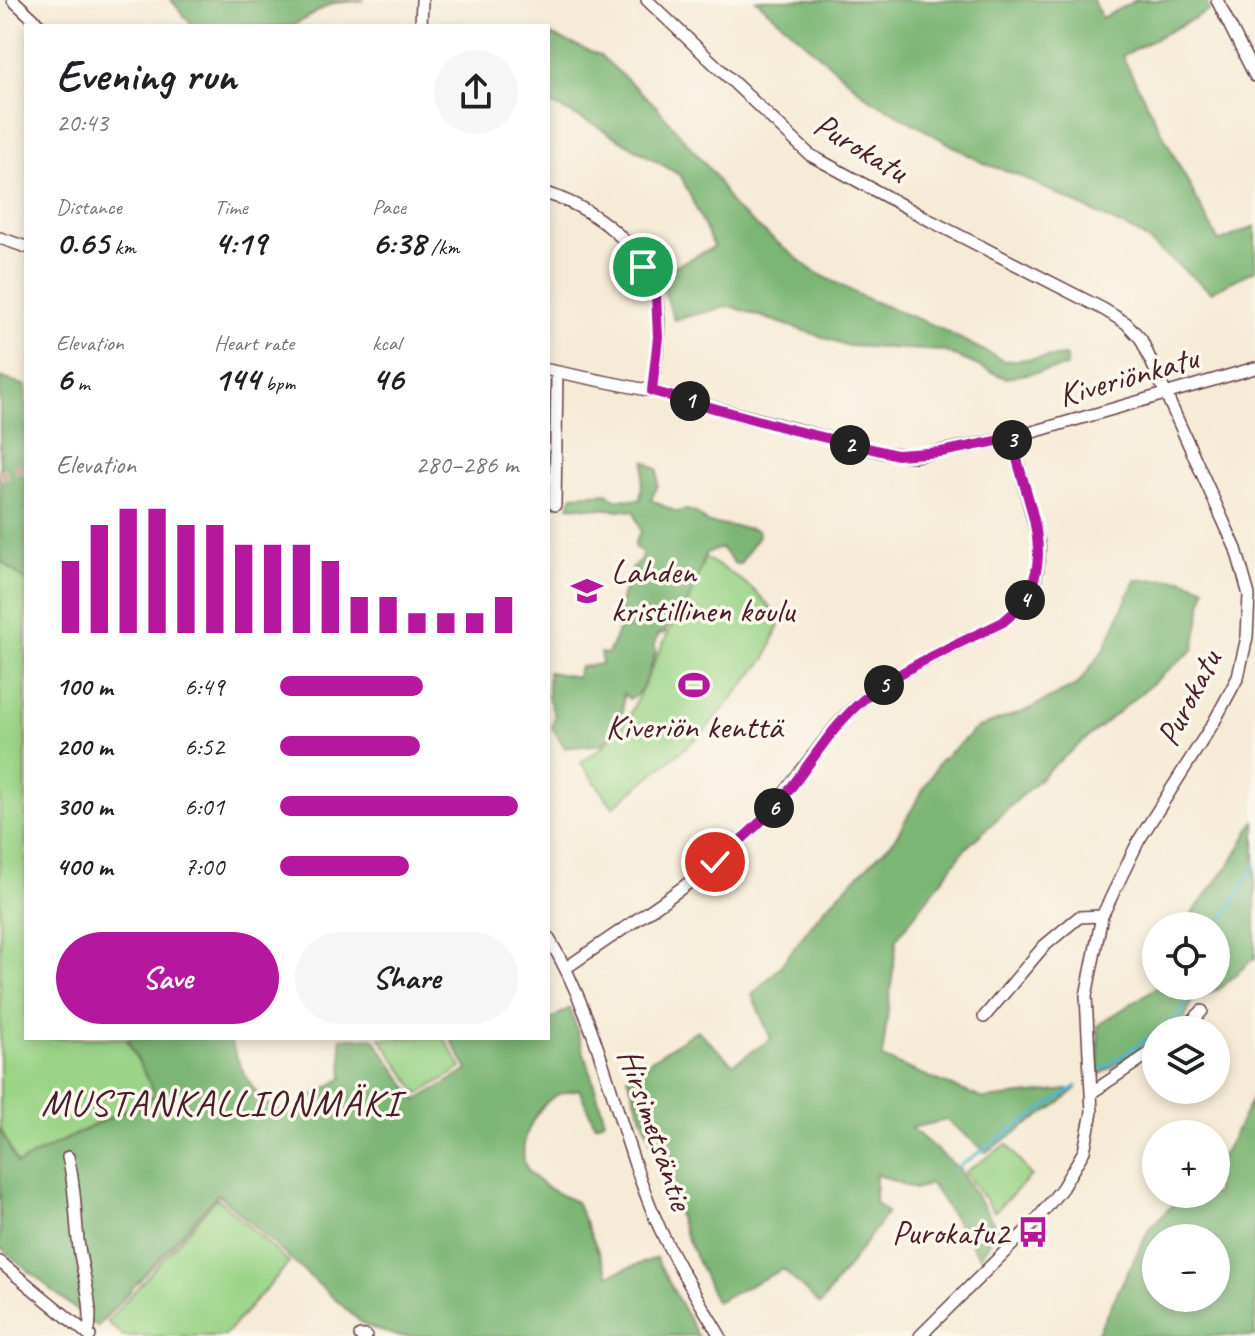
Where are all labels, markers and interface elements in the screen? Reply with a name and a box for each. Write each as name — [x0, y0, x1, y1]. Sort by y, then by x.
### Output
text: Evening run — [56, 48, 236, 103]
button: share — [434, 50, 518, 134]
street label: Purokatu — [806, 102, 918, 193]
text: 20:43 — [56, 106, 108, 139]
text: Distance — [56, 193, 122, 221]
text: Time — [214, 193, 248, 221]
text: Pace — [372, 193, 406, 221]
text: 0.65 — [56, 221, 109, 264]
text: 4:19 — [214, 221, 266, 264]
text: 6:38 — [372, 221, 425, 264]
text: km — [109, 233, 136, 261]
text: /km — [425, 233, 459, 261]
pin — [609, 233, 677, 301]
icon: arrive — [621, 245, 665, 289]
text: Elevation — [56, 329, 124, 357]
text: Heart rate — [214, 329, 294, 357]
text: kcal — [372, 329, 401, 357]
street label: Kiveriönkatu — [1053, 335, 1205, 416]
text: 6 — [56, 357, 72, 400]
text: 144 — [214, 357, 260, 400]
text: 46 — [372, 357, 403, 400]
text: m — [72, 369, 90, 397]
text: bpm — [260, 369, 295, 397]
pin: 1 — [670, 381, 710, 421]
text: 1 — [685, 387, 695, 415]
pin: 3 — [992, 420, 1032, 460]
pin: 2 — [830, 425, 870, 465]
text: 3 — [1007, 426, 1017, 454]
text: 2 — [845, 431, 855, 459]
text: Elevation — [56, 448, 136, 481]
text: 280–286 m — [415, 448, 518, 481]
place label: Lahden kristillinen koulu — [611, 550, 797, 632]
school or university icon: Lahden kristillinen koulu — [570, 574, 604, 608]
pin: 4 — [1005, 580, 1045, 620]
text: 4 — [1020, 586, 1030, 614]
street label: Purokatu — [1146, 641, 1231, 753]
pin: 5 — [864, 665, 904, 705]
sports icon: Kiveriön kenttä — [677, 668, 711, 702]
text: 100 m — [56, 670, 112, 703]
text: 6:49 — [184, 670, 224, 703]
text: 5 — [879, 671, 889, 699]
place label: Kiveriön kenttä — [606, 705, 784, 748]
text: 200 m — [56, 730, 112, 763]
text: 6:52 — [184, 730, 224, 763]
pin: 6 — [754, 788, 794, 828]
text: 300 m — [56, 790, 112, 823]
text: 6:01 — [184, 790, 224, 823]
text: 6 — [769, 794, 779, 822]
pin — [681, 828, 749, 896]
icon: check — [693, 840, 737, 884]
text: 400 m — [56, 850, 112, 883]
text: 7:00 — [184, 850, 224, 883]
map controls — [1142, 912, 1230, 1312]
button: locate — [1142, 912, 1230, 1000]
button: Save — [56, 932, 279, 1024]
button: Share — [295, 932, 518, 1024]
button: layers — [1142, 1016, 1230, 1104]
street label: Hirsimetsäntie — [608, 1043, 704, 1217]
district label: MUSTANKALLIONMÄKI — [41, 1079, 407, 1126]
button: + — [1142, 1120, 1230, 1208]
place label: Purokatu2 — [892, 1211, 1012, 1254]
bus stop icon: Purokatu2 — [1016, 1215, 1050, 1249]
button: − — [1142, 1224, 1230, 1312]

